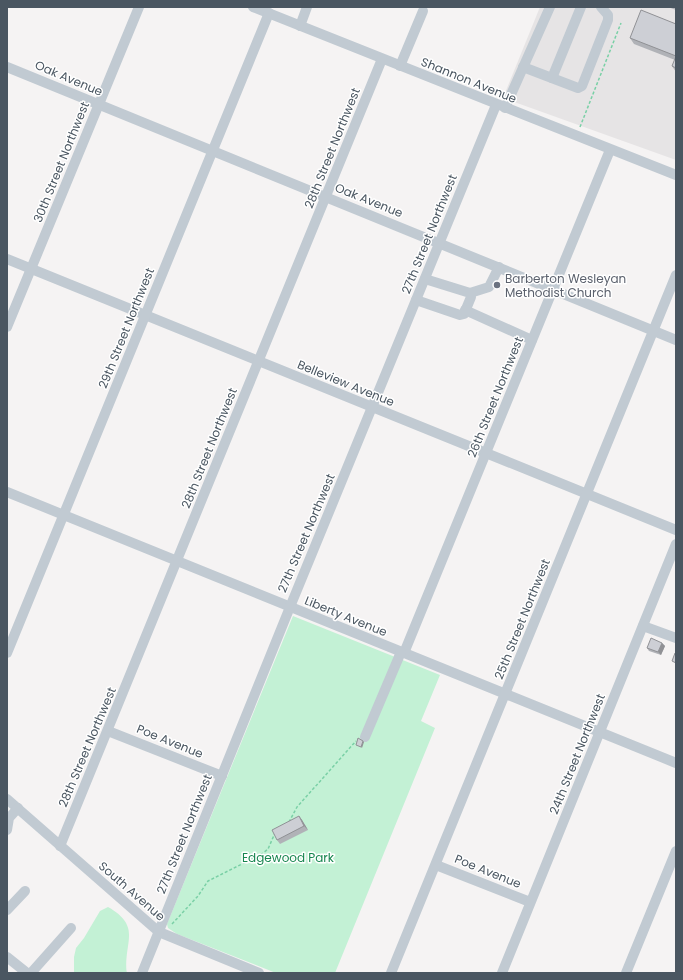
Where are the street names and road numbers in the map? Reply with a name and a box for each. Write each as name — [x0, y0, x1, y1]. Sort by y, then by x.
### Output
street label: Shannon Avenue — [419, 53, 519, 107]
street label: Oak Avenue — [33, 56, 105, 100]
street label: 28th Street Northwest — [300, 85, 364, 211]
street label: 30th Street Northwest — [29, 99, 93, 225]
street label: 27th Street Northwest — [397, 172, 461, 296]
street label: Oak Avenue — [332, 179, 406, 221]
street label: 29th Street Northwest — [94, 265, 158, 391]
street label: 26th Street Northwest — [463, 334, 527, 460]
street label: Belleview Avenue — [295, 356, 397, 410]
street label: 28th Street Northwest — [177, 385, 241, 511]
street label: 27th Street Northwest — [273, 471, 339, 595]
street label: 25th Street Northwest — [490, 556, 554, 682]
street label: Liberty Avenue — [302, 592, 390, 640]
street label: 28th Street Northwest — [54, 684, 120, 810]
street label: 24th Street Northwest — [545, 691, 609, 817]
street label: Poe Avenue — [134, 720, 206, 762]
street label: 27th Street Northwest — [152, 772, 216, 896]
street label: Poe Avenue — [452, 850, 524, 892]
street label: South Avenue — [95, 857, 169, 925]

